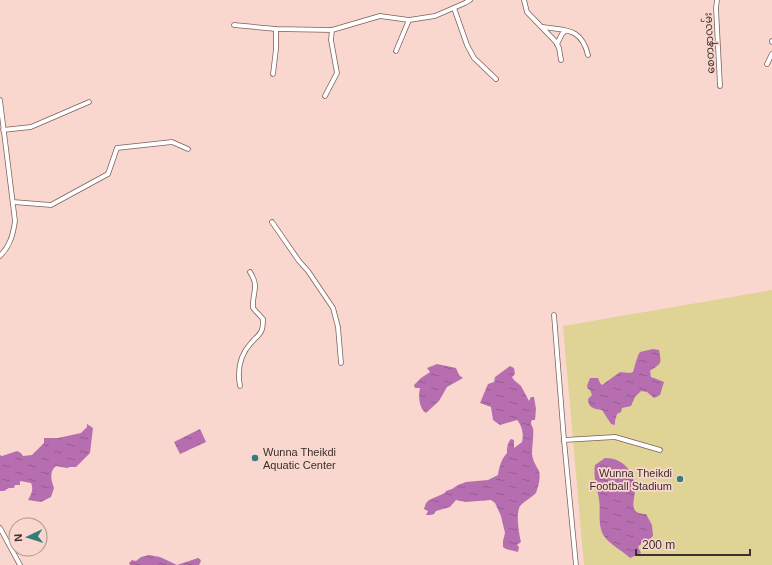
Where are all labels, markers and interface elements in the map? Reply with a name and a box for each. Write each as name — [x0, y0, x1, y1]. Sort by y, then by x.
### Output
street label: စေတနာလမ်း — [700, 12, 720, 74]
place label: Wunna Theikdi Aquatic Center — [263, 446, 336, 471]
marker: Wunna Theikdi Aquatic Center — [250, 453, 260, 463]
place label: Wunna Theikdi Football Stadium — [589, 467, 672, 492]
marker: Wunna Theikdi Football Stadium — [675, 474, 685, 484]
north arrow — [8, 517, 48, 557]
scale bar — [636, 531, 750, 557]
text: N — [12, 533, 24, 542]
text: 200 m — [642, 538, 675, 552]

